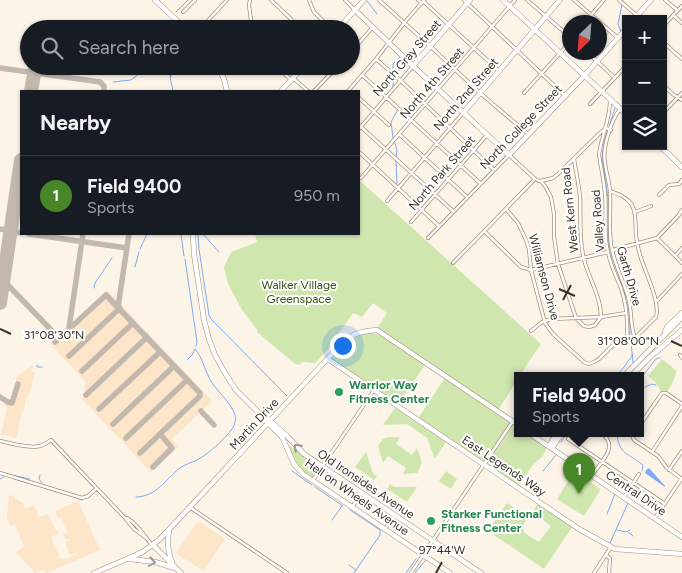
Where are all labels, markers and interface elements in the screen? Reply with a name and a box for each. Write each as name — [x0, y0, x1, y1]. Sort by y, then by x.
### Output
north arrow — [562, 15, 607, 60]
map controls — [622, 15, 667, 150]
button: + — [622, 15, 667, 60]
street label: North Gray Street — [370, 17, 444, 99]
search box — [20, 20, 360, 75]
icon: search — [38, 34, 66, 62]
text: Search here — [78, 36, 180, 59]
street label: North 4th Street — [397, 44, 467, 121]
street label: North 2nd Street — [431, 55, 502, 133]
button: − — [622, 60, 667, 105]
street label: North College Street — [477, 81, 565, 172]
button: layers — [622, 105, 667, 150]
text: Nearby — [40, 110, 111, 135]
street label: North Park Street — [406, 133, 478, 213]
street label: West Kern Road — [559, 167, 581, 253]
text: Field 9400 — [87, 175, 181, 198]
text: 1 — [53, 186, 59, 205]
text: 950 m — [294, 186, 340, 205]
street label: Valley Road — [589, 189, 607, 253]
text: Sports — [87, 198, 134, 217]
street label: Williamson Drive — [526, 232, 562, 322]
street label: Garth Drive — [614, 245, 644, 308]
park label: Walker Village Greenspace — [261, 278, 337, 306]
text: 31°08'30"N — [24, 328, 84, 342]
your location — [330, 333, 356, 359]
text: 31°08'00"N — [597, 334, 659, 348]
popup — [514, 372, 644, 437]
place label: Warrior Way Fitness Center — [349, 378, 430, 406]
text: Field 9400 — [532, 384, 626, 407]
marker: Warrior Way Fitness Center — [333, 386, 345, 398]
street label: Martin Drive — [227, 395, 282, 453]
text: Sports — [532, 407, 579, 426]
street label: East Legends Way — [459, 433, 549, 500]
one-way arrow — [294, 443, 303, 452]
street label: Old Ironsides Avenue — [315, 446, 418, 522]
pin: 1 — [563, 453, 595, 494]
street label: Hell on Wheels Avenue — [302, 456, 412, 538]
street label: Central Drive — [603, 468, 669, 519]
place label: Starker Functional Fitness Center — [441, 507, 542, 535]
marker: Starker Functional Fitness Center — [425, 515, 437, 527]
text: 97°44'W — [419, 543, 466, 557]
one-way arrow — [147, 556, 156, 566]

